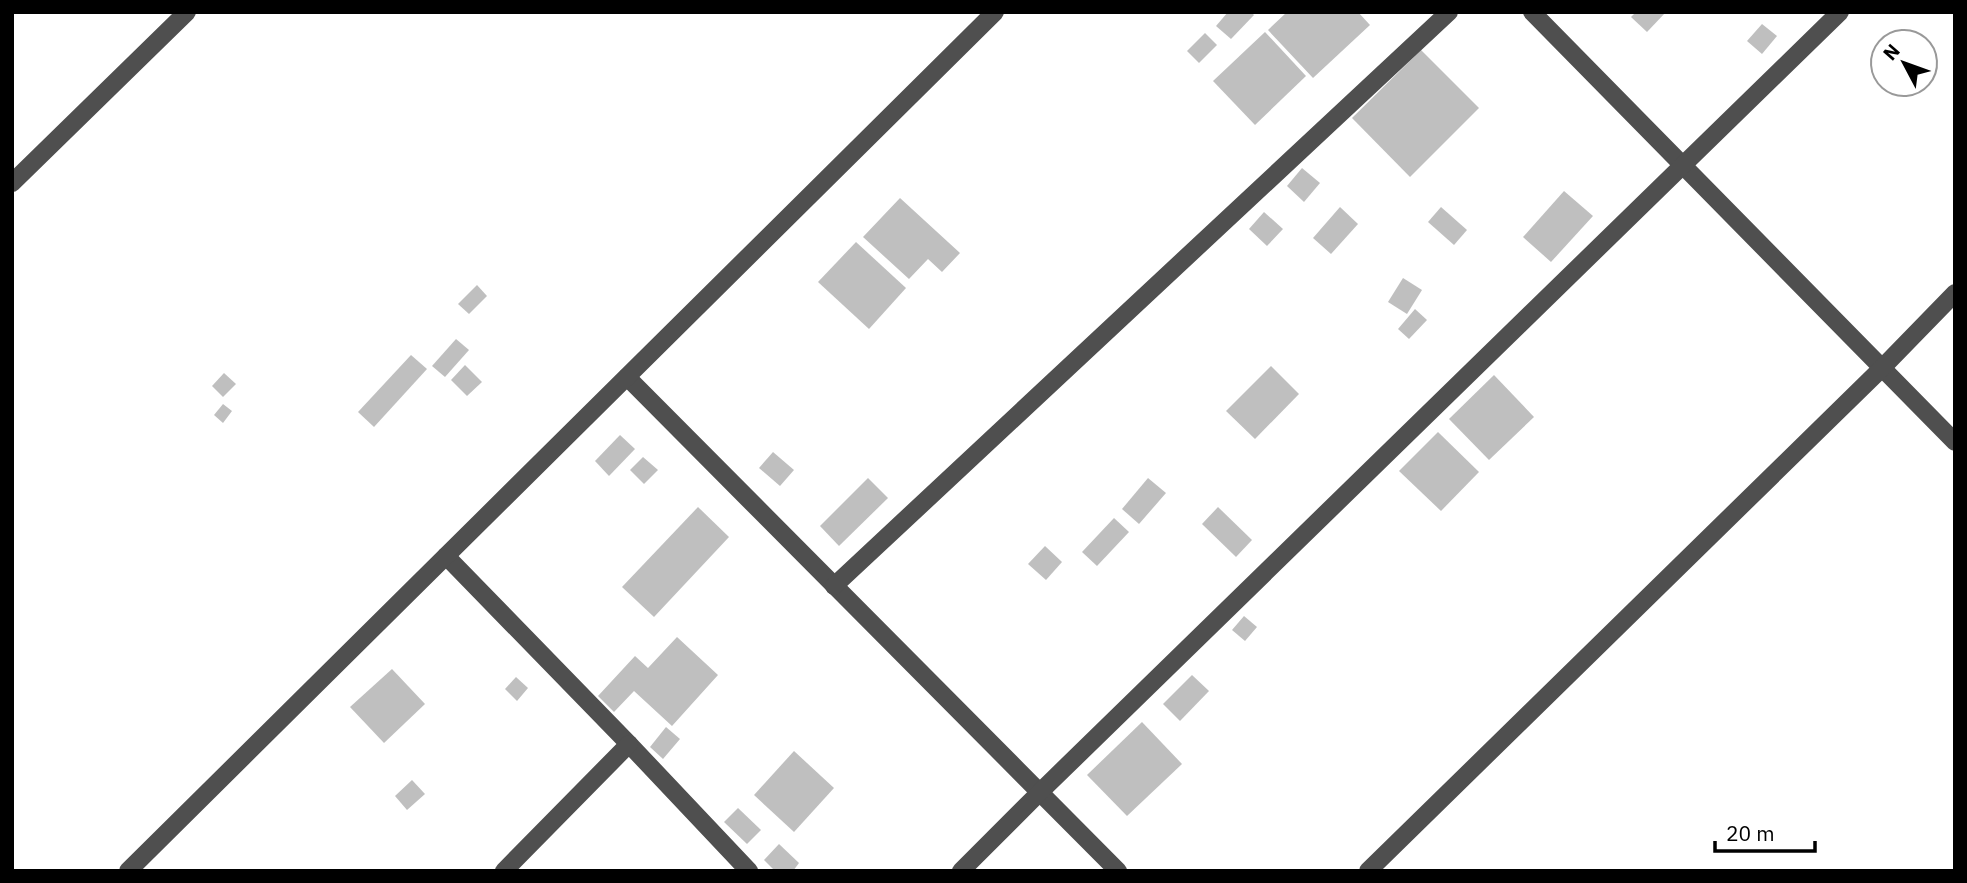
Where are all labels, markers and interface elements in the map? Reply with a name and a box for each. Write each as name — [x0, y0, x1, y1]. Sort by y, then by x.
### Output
north arrow — [1869, 28, 1939, 98]
text: N — [1878, 39, 1905, 65]
scale bar — [1715, 810, 1815, 854]
text: 20 m — [1726, 819, 1775, 847]

